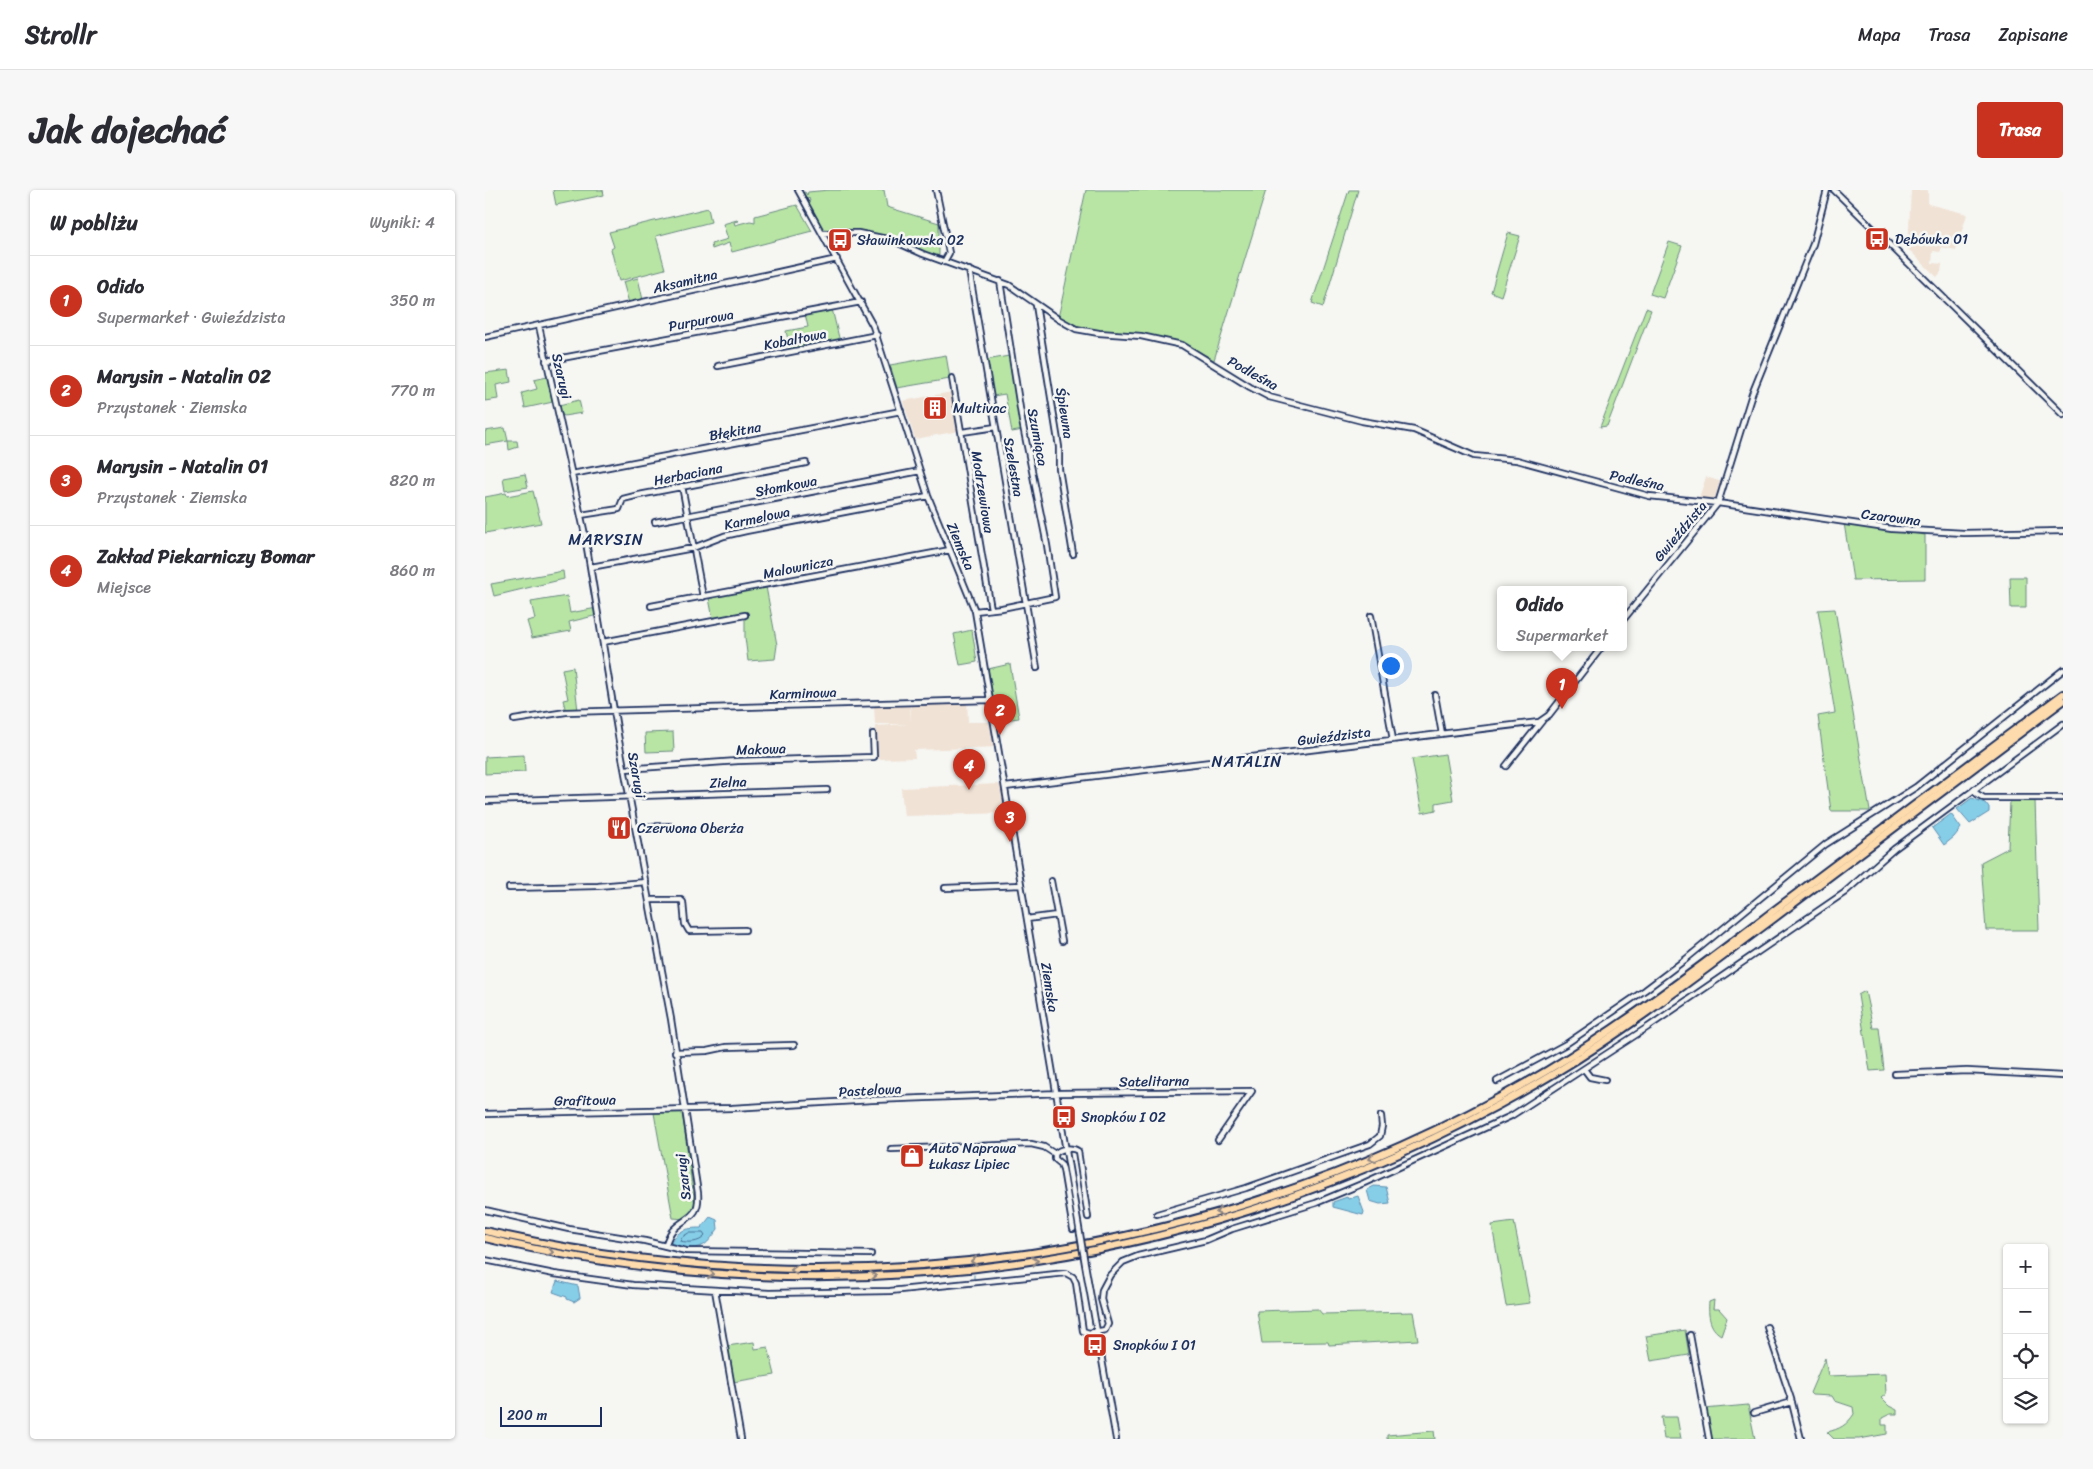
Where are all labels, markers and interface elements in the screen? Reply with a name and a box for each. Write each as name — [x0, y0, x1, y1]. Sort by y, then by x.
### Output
text: Strollr — [25, 14, 96, 56]
text: Mapa — [1858, 19, 1900, 51]
text: Trasa — [1928, 19, 1970, 51]
text: Zapisane — [1998, 19, 2068, 51]
text: Jak dojechać — [30, 99, 226, 161]
button: Trasa — [1977, 102, 2063, 158]
text: W pobliżu — [50, 204, 138, 242]
text: Wyniki: 4 — [369, 208, 435, 237]
bus stop icon: Dębówka 01 — [1864, 226, 1890, 252]
bus stop icon: Sławinkowska 02 — [827, 227, 853, 253]
place label: Dębówka 01 — [1895, 227, 1968, 252]
place label: Sławinkowska 02 — [857, 228, 964, 253]
street label: Aksamitna — [649, 262, 720, 301]
text: Odido — [97, 270, 144, 303]
text: 1 — [63, 286, 69, 315]
text: 350 m — [390, 286, 435, 315]
street label: Purpurowa — [666, 302, 736, 339]
text: Supermarket · Gwieździsta — [97, 303, 286, 332]
street label: Kobaltowa — [761, 321, 829, 358]
street label: Podleśna — [1223, 349, 1283, 398]
street label: Szarugi — [544, 351, 579, 403]
text: Marysin - Natalin 02 — [97, 360, 271, 393]
text: 2 — [61, 376, 71, 405]
text: 770 m — [390, 376, 435, 405]
street label: Śpiewna — [1048, 386, 1081, 440]
text: Przystanek · Ziemska — [97, 393, 247, 422]
building icon: Multivac — [922, 395, 948, 421]
place label: Multivac — [953, 396, 1006, 421]
street label: Szumiąca — [1020, 406, 1055, 468]
street label: Błękitna — [707, 414, 764, 448]
street label: Szelestna — [996, 435, 1031, 499]
street label: Modrzewiowa — [964, 449, 1001, 536]
text: Marysin - Natalin 01 — [97, 450, 268, 483]
street label: Herbaciana — [651, 455, 726, 493]
street label: Podleśna — [1607, 463, 1667, 498]
text: 3 — [62, 466, 70, 495]
text: 820 m — [390, 466, 435, 495]
street label: Słomkowa — [753, 468, 819, 505]
text: Przystanek · Ziemska — [97, 483, 247, 512]
street label: Gwieździsta — [1647, 495, 1714, 568]
street label: Karmelowa — [722, 499, 792, 538]
street label: Czarowna — [1860, 501, 1922, 534]
street label: Ziemska — [939, 518, 982, 574]
district label: MARYSIN — [568, 525, 644, 554]
text: Zakład Piekarniczy Bomar — [97, 540, 314, 573]
street label: Malownicza — [761, 548, 836, 587]
text: 4 — [61, 556, 71, 585]
text: 860 m — [390, 556, 435, 585]
text: Miejsce — [97, 573, 151, 602]
popup — [1497, 586, 1627, 651]
text: Odido — [1516, 588, 1563, 621]
text: Supermarket — [1516, 621, 1608, 650]
your location — [1378, 653, 1404, 679]
pin: 1 — [1546, 668, 1578, 709]
street label: Karminowa — [769, 680, 837, 707]
pin: 2 — [984, 694, 1016, 735]
street label: Gwieździsta — [1296, 720, 1372, 753]
street label: Makowa — [736, 736, 786, 763]
district label: NATALIN — [1212, 747, 1282, 776]
pin: 4 — [953, 749, 985, 790]
street label: Szarugi — [620, 750, 653, 801]
street label: Zielna — [709, 769, 747, 796]
pin: 3 — [994, 801, 1026, 842]
restaurant icon: Czerwona Oberża — [606, 815, 632, 841]
place label: Czerwona Oberża — [637, 816, 744, 841]
street label: Ziemska — [1033, 960, 1066, 1014]
street label: Satelitarna — [1119, 1068, 1190, 1095]
street label: Pastelowa — [838, 1076, 902, 1105]
street label: Grafitowa — [554, 1087, 616, 1114]
bus stop icon: Snopków I 02 — [1051, 1104, 1077, 1130]
place label: Snopków I 02 — [1081, 1105, 1166, 1130]
place label: Auto Naprawa Łukasz Lipiec — [928, 1136, 1017, 1177]
shop icon: Auto Naprawa Łukasz Lipiec — [899, 1143, 925, 1169]
street label: Szarugi — [668, 1151, 699, 1202]
one-way arrow — [1368, 1152, 1377, 1162]
one-way arrow — [1215, 1207, 1223, 1217]
map controls — [2003, 1244, 2048, 1424]
button: + — [2003, 1244, 2048, 1289]
one-way arrow — [545, 1246, 554, 1256]
one-way arrow — [970, 1255, 978, 1266]
one-way arrow — [1031, 1256, 1039, 1267]
one-way arrow — [790, 1264, 798, 1275]
one-way arrow — [707, 1268, 715, 1279]
one-way arrow — [869, 1271, 877, 1282]
button: − — [2003, 1289, 2048, 1334]
bus stop icon: Snopków I 01 — [1082, 1332, 1108, 1358]
place label: Snopków I 01 — [1113, 1333, 1196, 1358]
button: locate — [2003, 1334, 2048, 1379]
button: layers — [2003, 1379, 2048, 1424]
text: 200 m — [507, 1403, 547, 1428]
scale bar — [500, 1404, 603, 1427]

